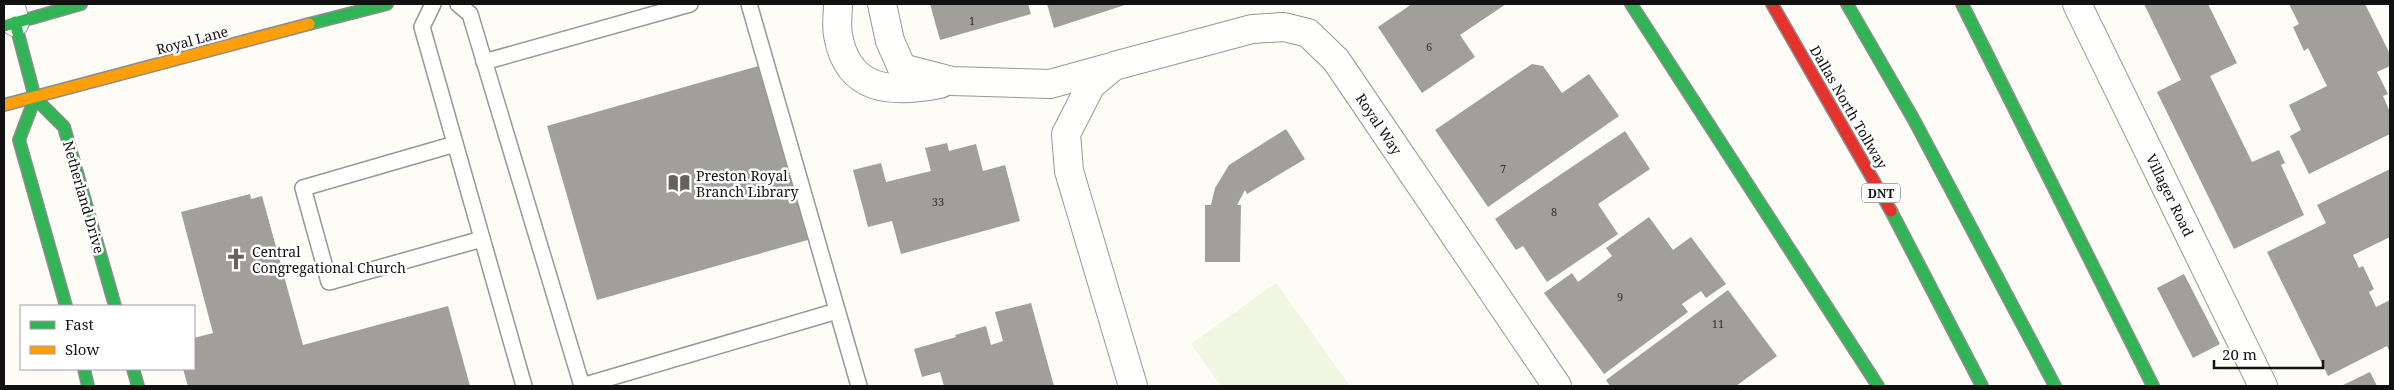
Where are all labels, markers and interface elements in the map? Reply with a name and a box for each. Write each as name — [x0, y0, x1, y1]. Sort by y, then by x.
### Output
house number: 1 — [969, 13, 975, 28]
street label: Royal Lane — [154, 21, 230, 59]
house number: 6 — [1426, 39, 1432, 54]
street label: Dallas North Tollway — [1806, 42, 1892, 172]
street label: Royal Way — [1352, 90, 1406, 158]
street label: Netherland Drive — [59, 138, 109, 256]
street label: Villager Road — [2142, 151, 2198, 240]
house number: 7 — [1500, 161, 1506, 176]
place label: Preston Royal Branch Library — [696, 166, 798, 201]
library icon: Preston Royal Branch Library — [666, 170, 692, 196]
road number: DNT — [1862, 184, 1900, 202]
house number: 33 — [932, 194, 944, 209]
house number: 8 — [1551, 204, 1557, 219]
place label: Central Congregational Church — [252, 242, 406, 277]
church icon: Central Congregational Church — [223, 246, 249, 272]
house number: 9 — [1617, 289, 1623, 304]
legend — [20, 305, 195, 370]
text: Fast — [65, 314, 94, 334]
house number: 11 — [1712, 316, 1724, 331]
scale bar — [2214, 338, 2323, 370]
text: Slow — [65, 339, 99, 359]
text: 20 m — [2222, 344, 2257, 364]

